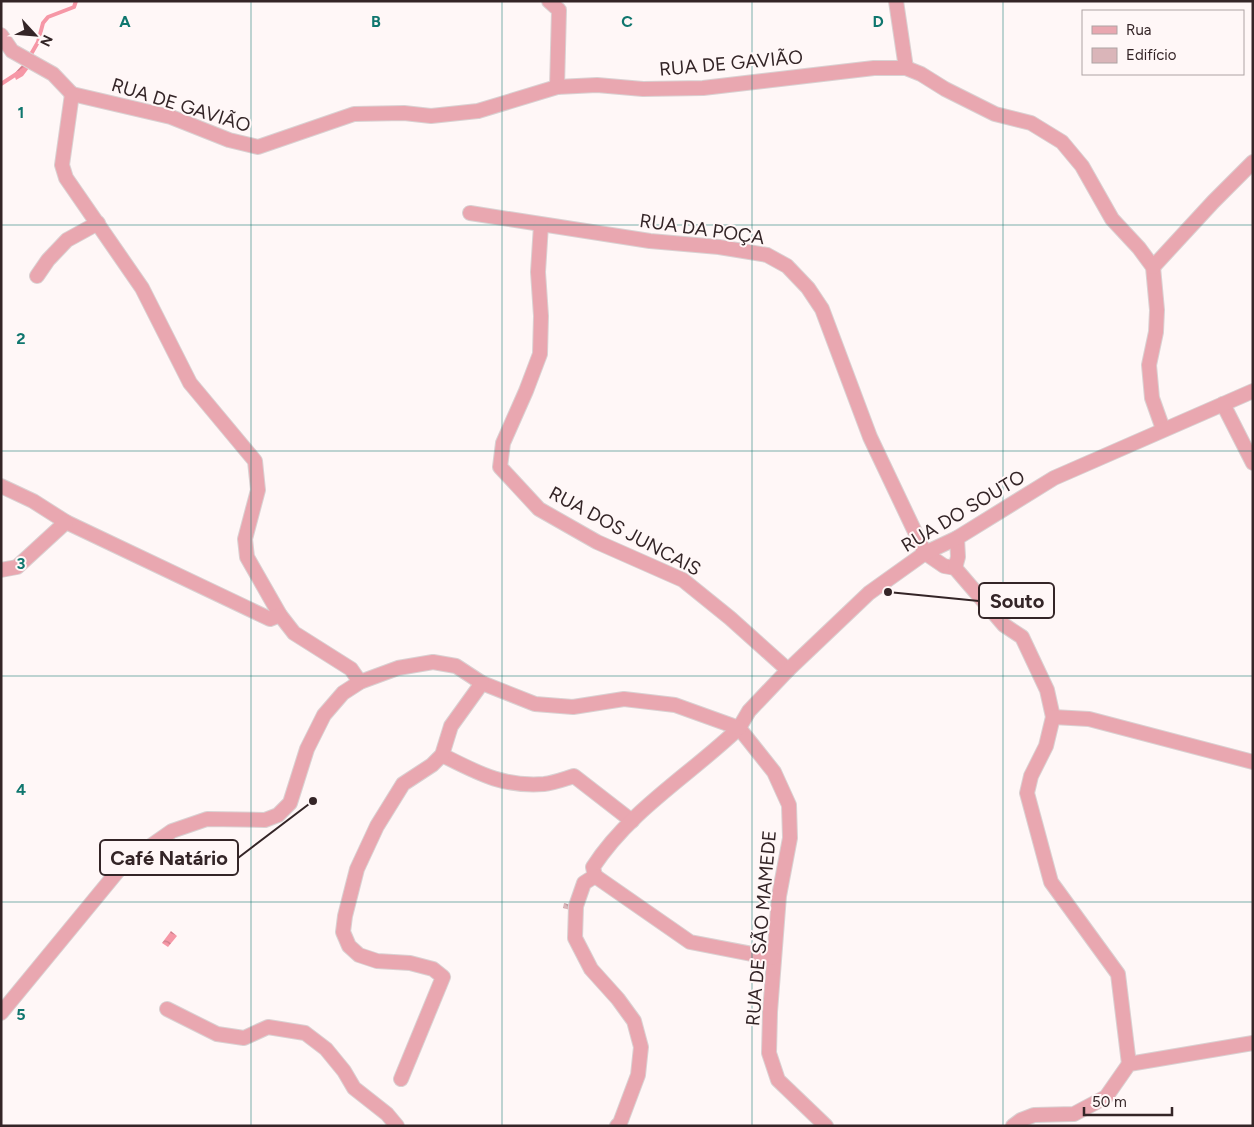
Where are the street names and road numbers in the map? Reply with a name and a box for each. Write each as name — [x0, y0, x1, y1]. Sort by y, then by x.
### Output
street label: RUA DE GAVIÃO — [658, 45, 804, 81]
street label: RUA DE GAVIÃO — [109, 73, 253, 137]
street label: RUA DA POÇA — [638, 209, 766, 249]
street label: RUA DO SOUTO — [897, 465, 1029, 557]
street label: RUA DOS JUNCAIS — [545, 481, 705, 581]
street label: RUA DE SÃO MAMEDE — [741, 829, 781, 1027]

